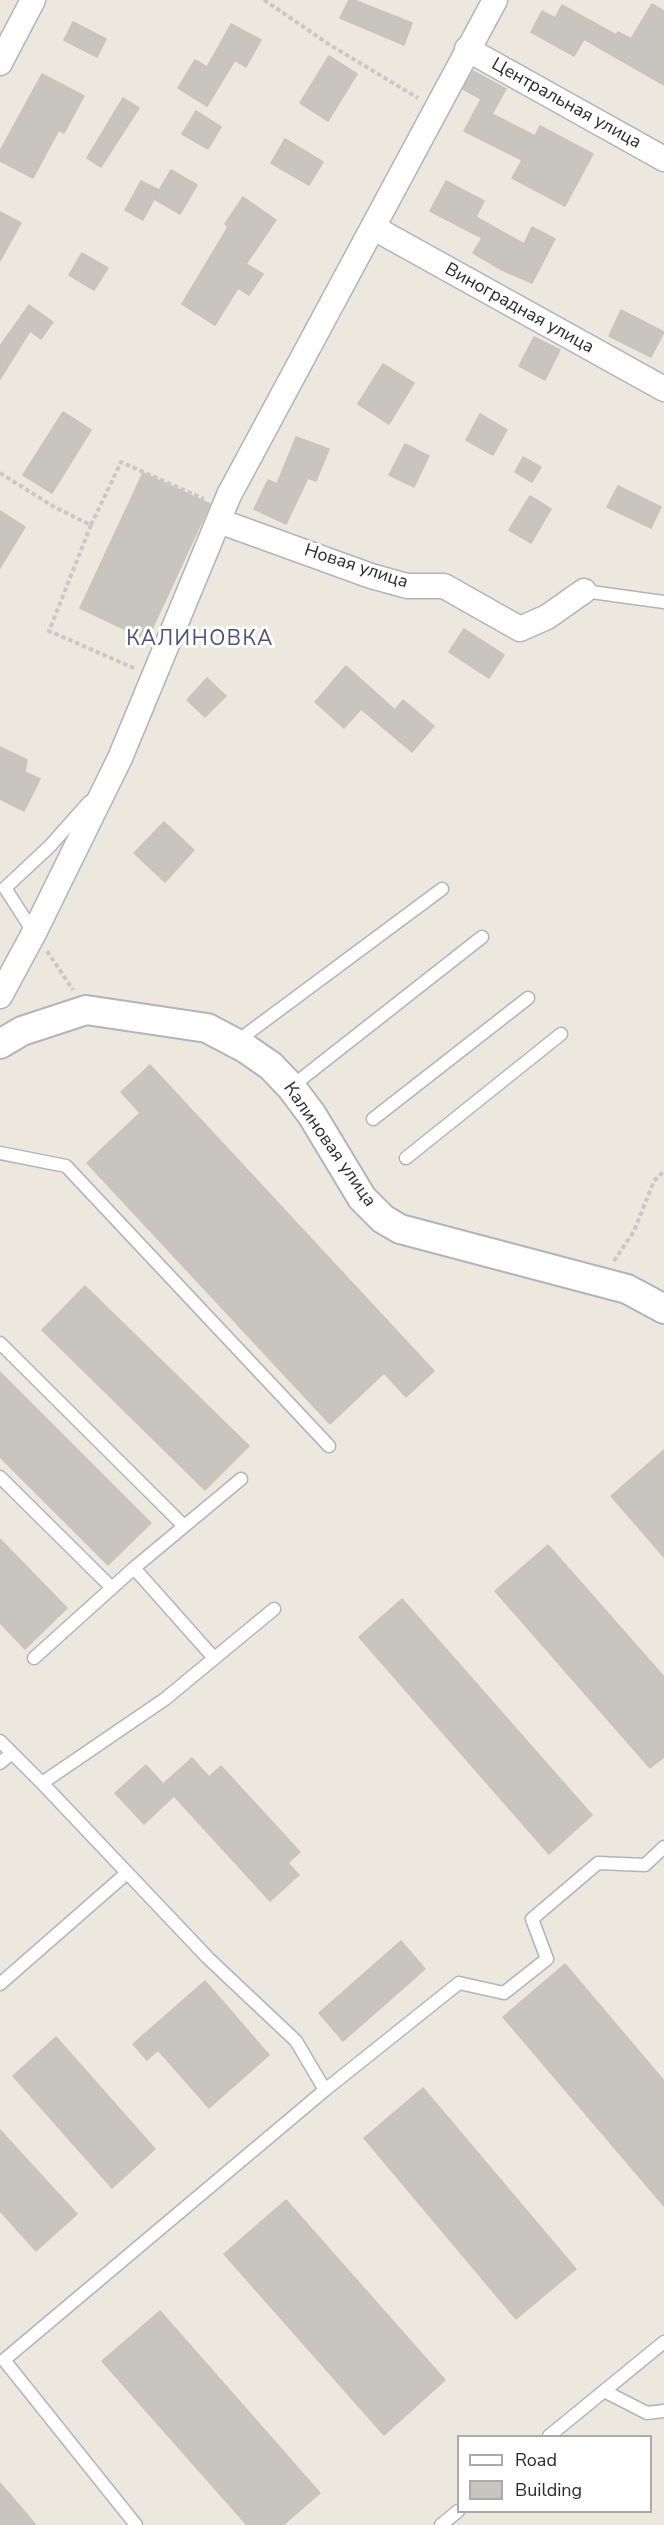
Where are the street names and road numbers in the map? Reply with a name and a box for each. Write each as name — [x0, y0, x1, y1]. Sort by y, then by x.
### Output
street label: Центральная улица — [487, 54, 645, 154]
street label: Виноградная улица — [441, 259, 597, 359]
street label: Новая улица — [301, 540, 411, 594]
street label: Калиновая улица — [278, 1079, 380, 1211]

